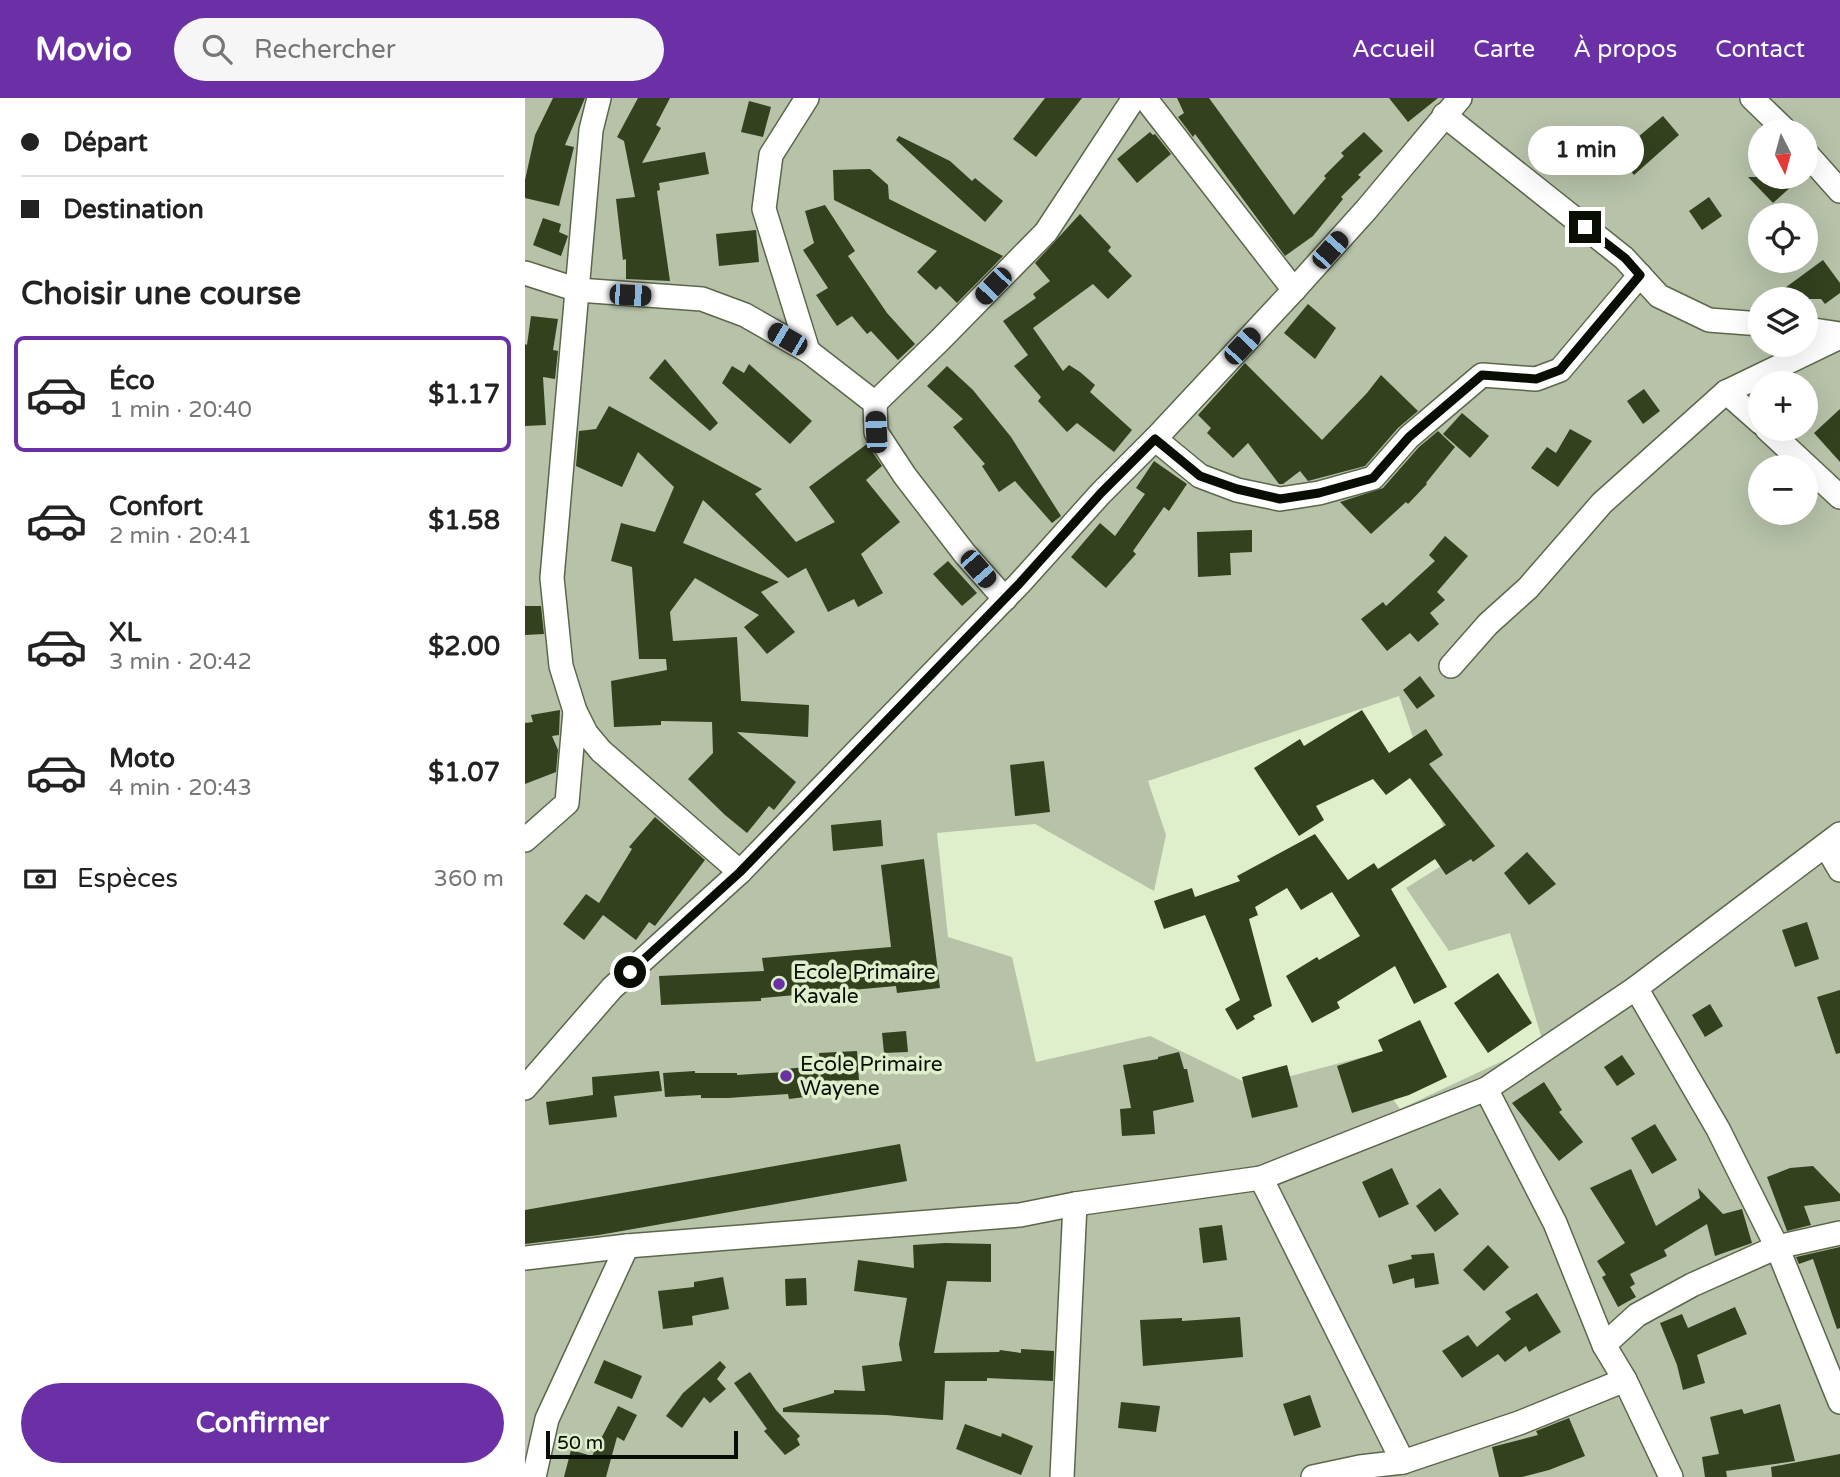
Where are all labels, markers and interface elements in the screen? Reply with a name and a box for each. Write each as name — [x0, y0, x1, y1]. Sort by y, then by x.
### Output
search box — [174, 18, 664, 81]
text: Movio — [35, 30, 132, 69]
icon: search — [198, 30, 236, 68]
text: Rechercher — [254, 34, 396, 65]
text: Accueil — [1352, 35, 1435, 64]
text: Carte — [1473, 35, 1535, 64]
text: À propos — [1573, 35, 1677, 64]
text: Contact — [1715, 35, 1805, 64]
north arrow — [1748, 119, 1818, 189]
map controls — [1748, 119, 1818, 525]
callout: 1 min — [1527, 125, 1643, 174]
text: Départ — [63, 127, 148, 158]
text: 1 min — [1555, 136, 1617, 164]
text: Destination — [63, 194, 204, 225]
button: locate — [1748, 203, 1818, 273]
route end — [1569, 211, 1601, 243]
car — [1309, 227, 1352, 273]
car — [971, 264, 1016, 308]
text: Choisir une course — [21, 275, 301, 313]
car — [609, 283, 652, 307]
button: layers — [1748, 287, 1818, 357]
car — [764, 319, 811, 359]
car — [1220, 323, 1265, 369]
icon: car — [25, 363, 88, 426]
text: Éco — [109, 365, 155, 396]
button: + — [1748, 371, 1818, 441]
text: $1.17 — [428, 379, 500, 410]
text: 1 min · 20:40 — [109, 396, 252, 424]
car — [865, 410, 888, 454]
button: − — [1748, 455, 1818, 525]
icon: car — [25, 489, 88, 552]
text: Confort — [109, 491, 203, 522]
text: $1.58 — [428, 505, 500, 536]
text: 2 min · 20:41 — [109, 522, 252, 550]
car — [957, 546, 1000, 592]
icon: car — [25, 615, 88, 678]
text: XL — [109, 617, 141, 648]
text: $2.00 — [428, 631, 500, 662]
text: 3 min · 20:42 — [109, 648, 252, 676]
icon: car — [25, 741, 88, 804]
text: Moto — [109, 743, 175, 774]
text: $1.07 — [428, 757, 500, 788]
text: 4 min · 20:43 — [109, 774, 252, 802]
icon: cash — [21, 860, 59, 898]
text: Espèces — [77, 863, 178, 894]
text: 360 m — [434, 865, 504, 893]
route start — [614, 956, 646, 988]
place label: Ecole Primaire Kavale — [793, 960, 936, 1009]
marker: Ecole Primaire Kavale — [771, 976, 787, 992]
place label: Ecole Primaire Wayene — [800, 1052, 943, 1101]
marker: Ecole Primaire Wayene — [778, 1068, 794, 1084]
button: Confirmer — [21, 1383, 504, 1463]
scale bar — [546, 1428, 739, 1460]
text: 50 m — [557, 1432, 603, 1454]

